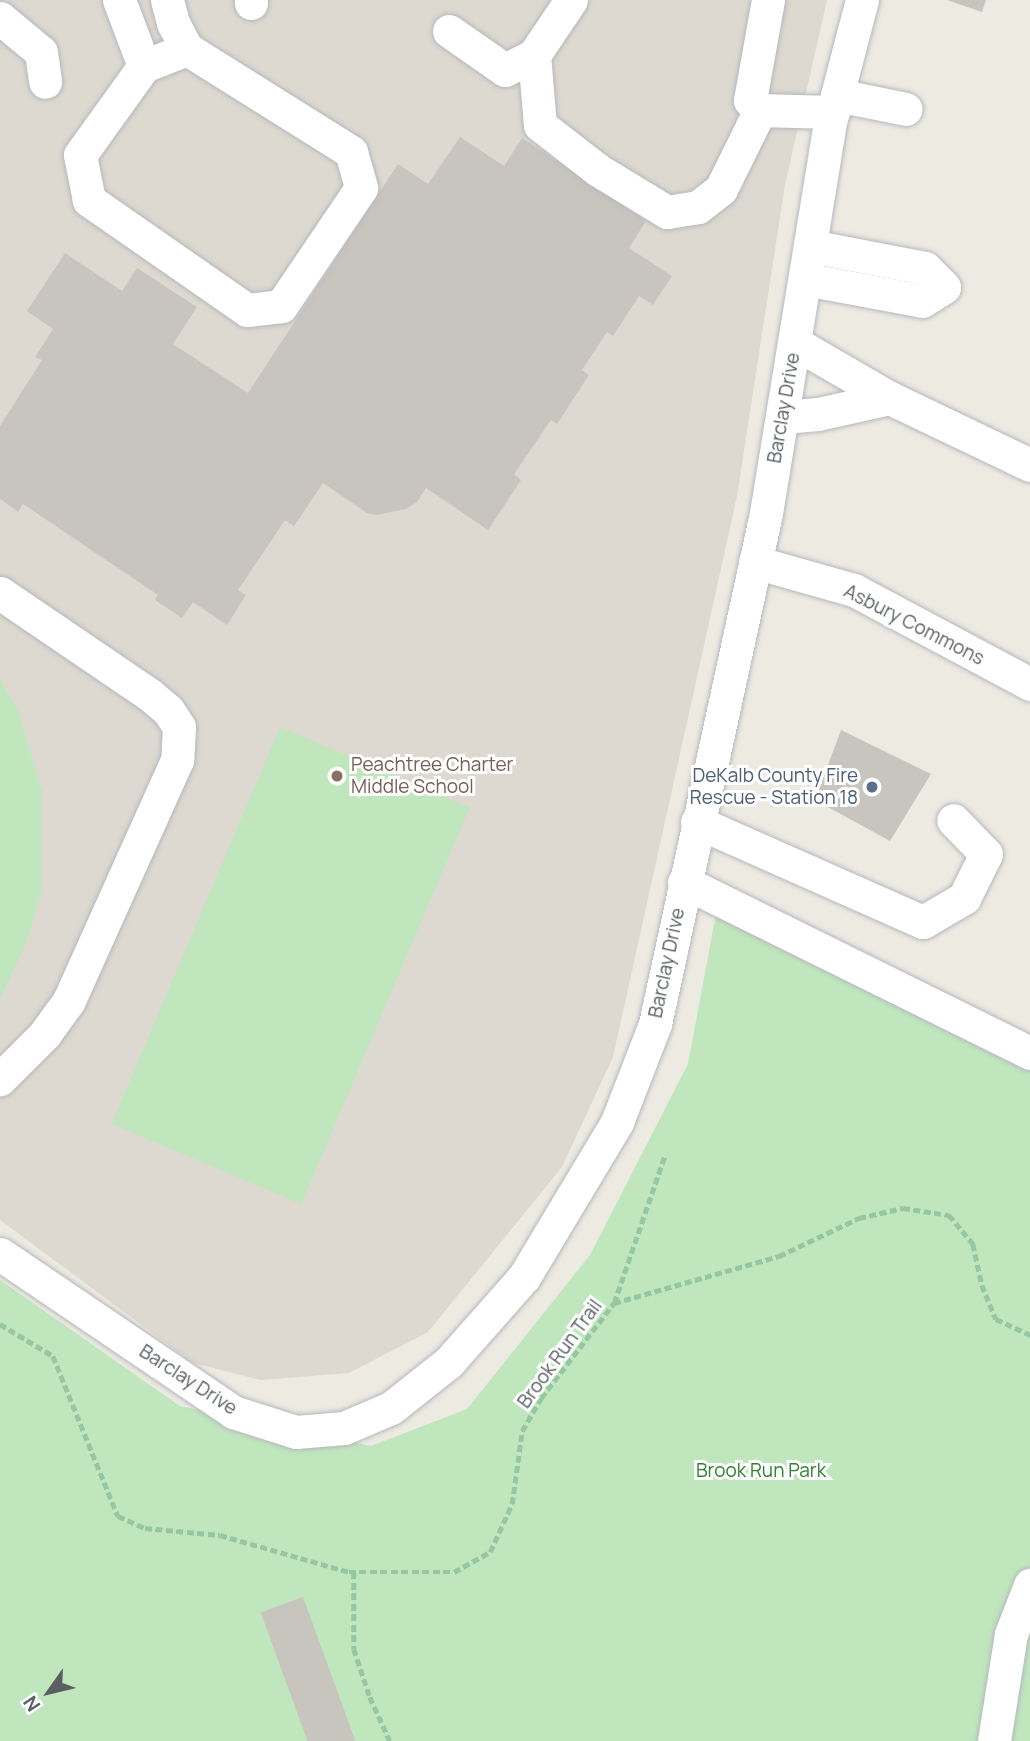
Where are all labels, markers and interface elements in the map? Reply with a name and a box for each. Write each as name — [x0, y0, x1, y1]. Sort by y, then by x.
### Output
street label: Barclay Drive — [763, 351, 805, 465]
street label: Asbury Commons — [840, 580, 988, 670]
place label: Peachtree Charter Middle School — [351, 754, 513, 798]
place label: DeKalb County Fire Rescue - Station 18 — [690, 765, 858, 809]
marker: Peachtree Charter Middle School — [329, 768, 345, 784]
marker: DeKalb County Fire Rescue - Station 18 — [864, 779, 880, 795]
street label: Barclay Drive — [644, 906, 690, 1020]
street label: Brook Run Trail — [513, 1295, 607, 1413]
street label: Barclay Drive — [135, 1340, 241, 1420]
park label: Brook Run Park — [696, 1460, 826, 1482]
north arrow — [14, 1657, 84, 1727]
text: N — [17, 1691, 46, 1717]

